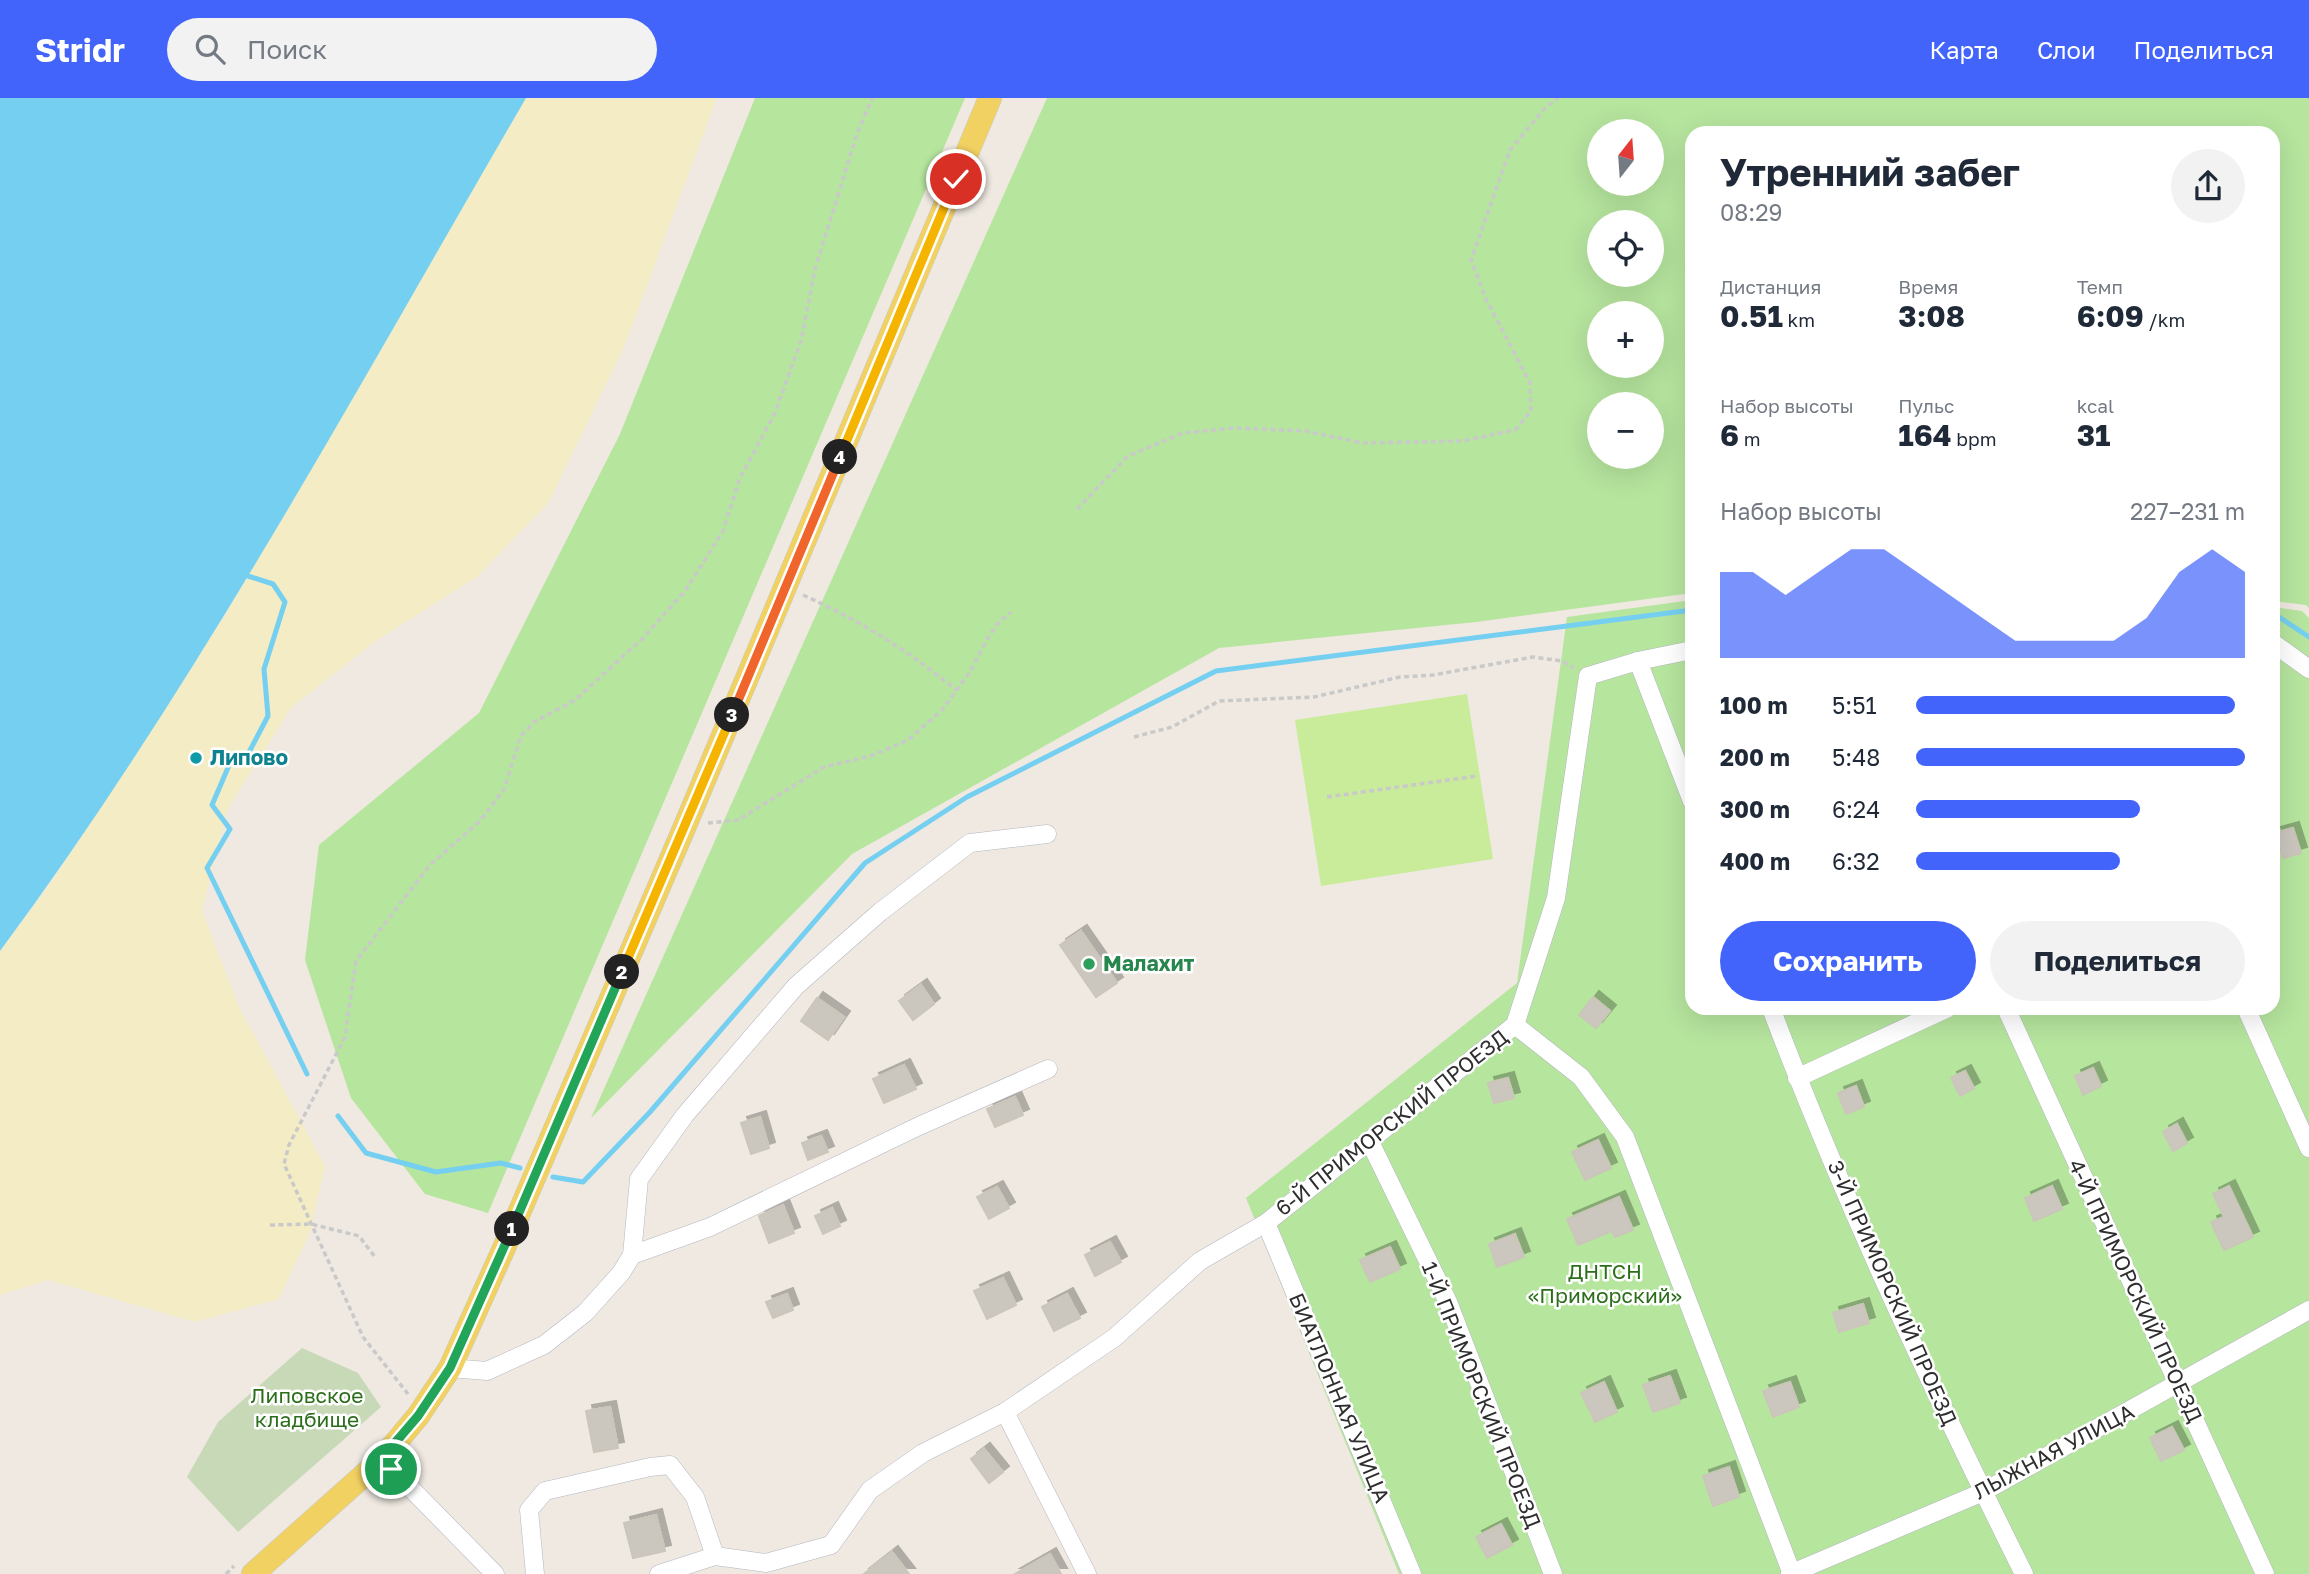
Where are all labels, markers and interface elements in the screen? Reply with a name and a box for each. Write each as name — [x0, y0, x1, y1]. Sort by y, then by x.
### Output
search box — [167, 18, 657, 81]
text: Stridr — [35, 30, 125, 69]
icon: search — [191, 30, 229, 68]
text: Поиск — [247, 34, 327, 65]
text: Карта — [1929, 35, 1999, 64]
text: Слои — [2037, 35, 2096, 64]
text: Поделиться — [2134, 35, 2274, 64]
north arrow — [1587, 119, 1664, 196]
map controls — [1587, 119, 1664, 469]
pin — [926, 149, 986, 209]
text: Утренний забег — [1720, 149, 2020, 194]
button: share — [2171, 149, 2245, 223]
icon: check — [937, 160, 975, 198]
text: 08:29 — [1720, 198, 1782, 226]
button: locate — [1587, 210, 1664, 287]
text: Дистанция — [1720, 275, 1821, 298]
text: Время — [1898, 275, 1958, 298]
text: Темп — [2077, 275, 2123, 298]
text: 0.51 — [1720, 298, 1783, 334]
text: 3:08 — [1898, 298, 1965, 334]
text: 6:09 — [2077, 298, 2144, 334]
button: + — [1587, 301, 1664, 378]
text: km — [1783, 308, 1815, 331]
text: /km — [2144, 308, 2185, 331]
button: − — [1587, 392, 1664, 469]
text: Набор высоты — [1720, 394, 1854, 417]
text: Пульс — [1898, 394, 1954, 417]
text: kcal — [2077, 394, 2114, 417]
text: 6 — [1720, 417, 1739, 453]
text: 164 — [1898, 417, 1952, 453]
text: 31 — [2077, 417, 2110, 453]
text: m — [1739, 427, 1761, 450]
text: bpm — [1952, 427, 1997, 450]
pin: 4 — [822, 440, 858, 474]
text: 4 — [834, 445, 845, 468]
text: Набор высоты — [1720, 497, 1882, 525]
text: 227–231 m — [2130, 497, 2245, 525]
text: 100 m — [1720, 691, 1788, 719]
text: 5:51 — [1832, 691, 1877, 719]
pin: 3 — [714, 698, 750, 732]
text: 3 — [726, 703, 737, 726]
text: 200 m — [1720, 743, 1790, 771]
text: 5:48 — [1832, 743, 1880, 771]
place label: Липово — [210, 744, 288, 770]
marker: Липово — [188, 750, 204, 766]
text: 300 m — [1720, 795, 1790, 823]
text: 6:24 — [1832, 795, 1880, 823]
text: 400 m — [1720, 847, 1790, 875]
text: 6:32 — [1832, 847, 1880, 875]
button: Сохранить — [1720, 921, 1976, 1001]
button: Поделиться — [1990, 921, 2245, 1001]
place label: Малахит — [1103, 950, 1195, 976]
pin: 2 — [604, 954, 640, 990]
marker: Малахит — [1081, 956, 1097, 972]
text: 2 — [616, 960, 627, 983]
street label: 6-Й ПРИМОРСКИЙ ПРОЕЗД — [1270, 1024, 1513, 1221]
street label: 4-Й ПРИМОРСКИЙ ПРОЕЗД — [2063, 1155, 2208, 1426]
street label: 3-Й ПРИМОРСКИЙ ПРОЕЗД — [1823, 1156, 1963, 1429]
pin: 1 — [494, 1212, 530, 1246]
text: 1 — [507, 1217, 516, 1240]
street label: 1-Й ПРИМОРСКИЙ ПРОЕЗД — [1417, 1258, 1547, 1532]
park label: ДНТСН «Приморский» — [1528, 1258, 1682, 1308]
street label: БИАТЛОННАЯ УЛИЦА — [1284, 1289, 1396, 1506]
park label: Липовское кладбище — [251, 1382, 363, 1432]
street label: ЛЫЖНАЯ УЛИЦА — [1969, 1398, 2138, 1504]
pin — [361, 1439, 421, 1499]
icon: arrive — [372, 1450, 410, 1488]

